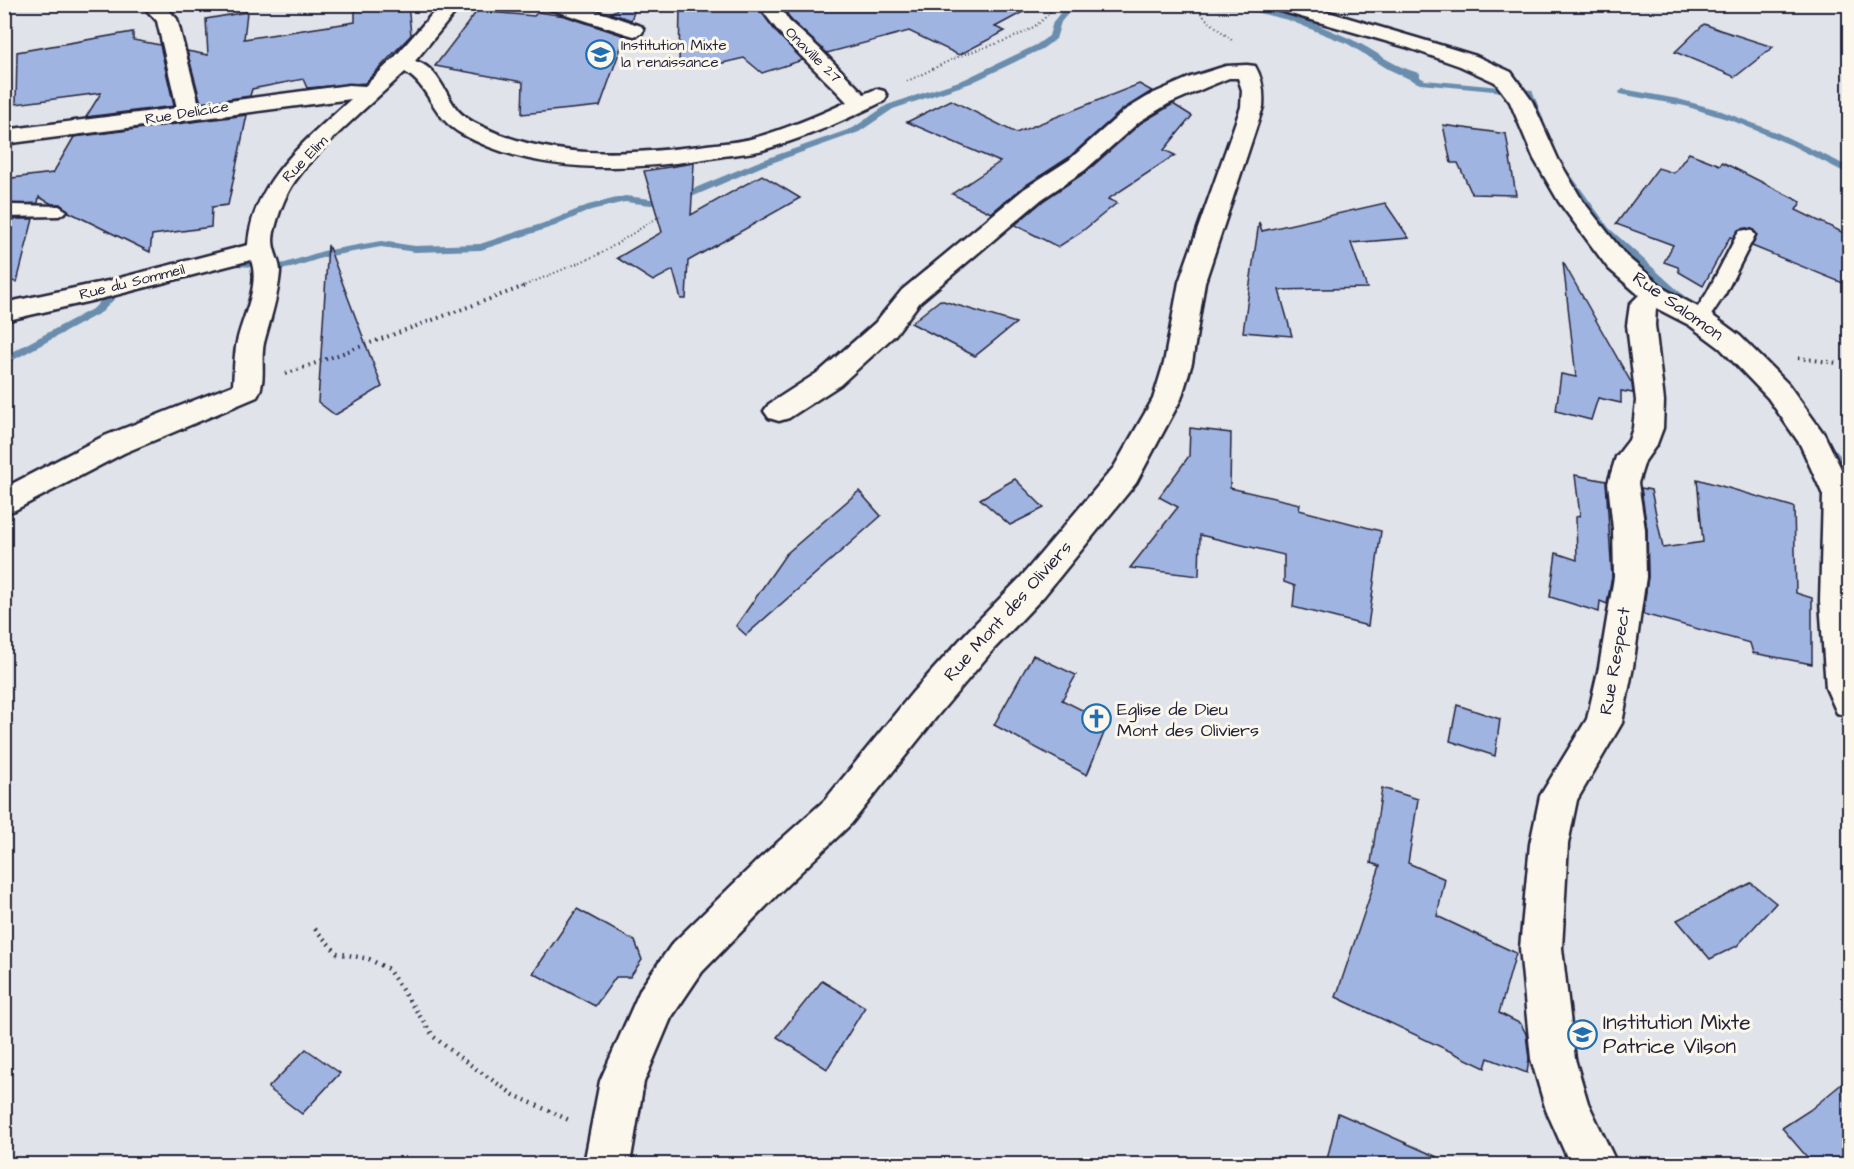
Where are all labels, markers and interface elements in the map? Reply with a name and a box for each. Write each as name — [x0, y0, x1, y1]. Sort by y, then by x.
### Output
street label: Onaville 27 — [780, 22, 846, 88]
place label: Institution Mixte la renaissance — [621, 35, 727, 73]
school or university icon: Institution Mixte la renaissance — [584, 38, 616, 70]
street label: Rue Delicice — [144, 96, 230, 130]
street label: Rue Elim — [277, 131, 333, 187]
street label: Rue du Sommeil — [77, 259, 187, 305]
street label: Rue Salomon — [1628, 265, 1728, 347]
street label: Rue Mont des Oliviers — [938, 535, 1078, 687]
street label: Rue Respect — [1593, 604, 1637, 717]
place label: Eglise de Dieu Mont des Oliviers — [1117, 697, 1259, 743]
church icon: Eglise de Dieu Mont des Oliviers — [1080, 703, 1112, 735]
place label: Institution Mixte Patrice Vilson — [1603, 1008, 1751, 1061]
school or university icon: Institution Mixte Patrice Vilson — [1566, 1018, 1598, 1050]

